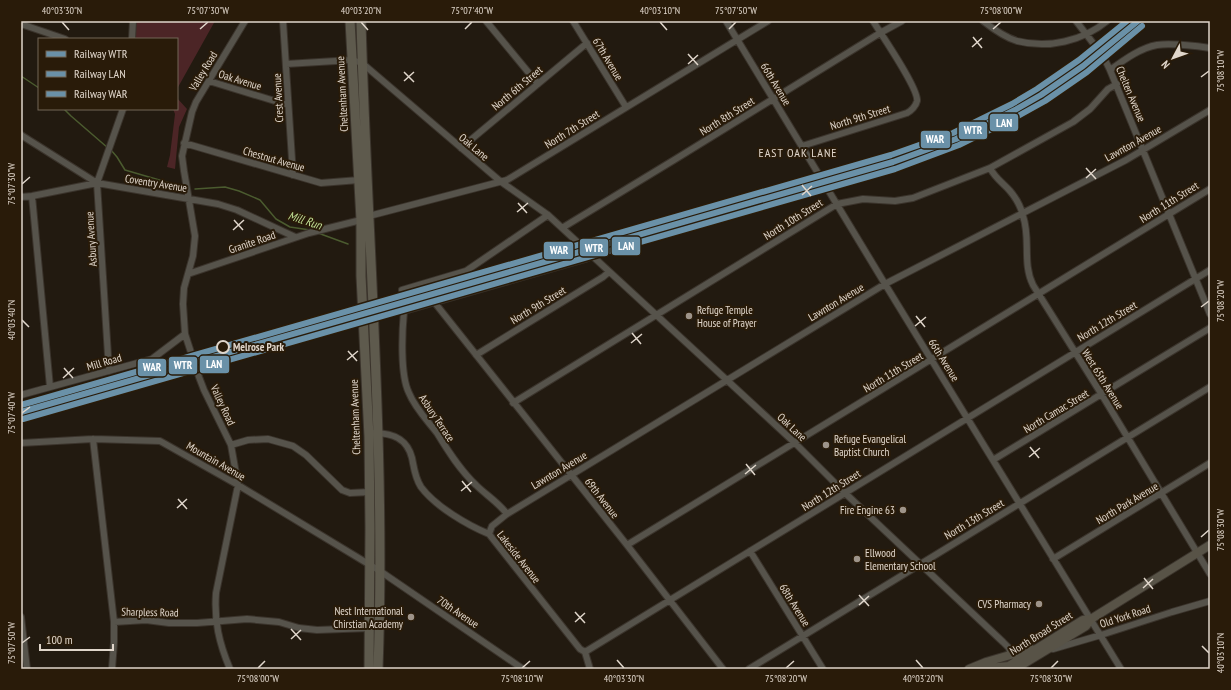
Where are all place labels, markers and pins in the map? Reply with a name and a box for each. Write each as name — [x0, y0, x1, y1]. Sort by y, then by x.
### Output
place label: Refuge Temple House of Prayer — [697, 303, 757, 330]
marker: Refuge Temple House of Prayer — [684, 311, 694, 321]
marker: Melrose Park — [216, 340, 230, 354]
place label: Melrose Park — [233, 340, 284, 354]
place label: Refuge Evangelical Baptist Church — [834, 432, 906, 459]
marker: Refuge Evangelical Baptist Church — [821, 440, 831, 450]
place label: Fire Engine 63 — [840, 503, 895, 517]
marker: Fire Engine 63 — [898, 505, 908, 515]
place label: Ellwood Elementary School — [865, 546, 936, 573]
marker: Ellwood Elementary School — [852, 554, 862, 564]
place label: CVS Pharmacy — [977, 597, 1032, 611]
marker: CVS Pharmacy — [1034, 599, 1044, 609]
place label: Nest International Chirstian Academy — [333, 604, 404, 631]
marker: Nest International Chirstian Academy — [406, 612, 416, 622]

